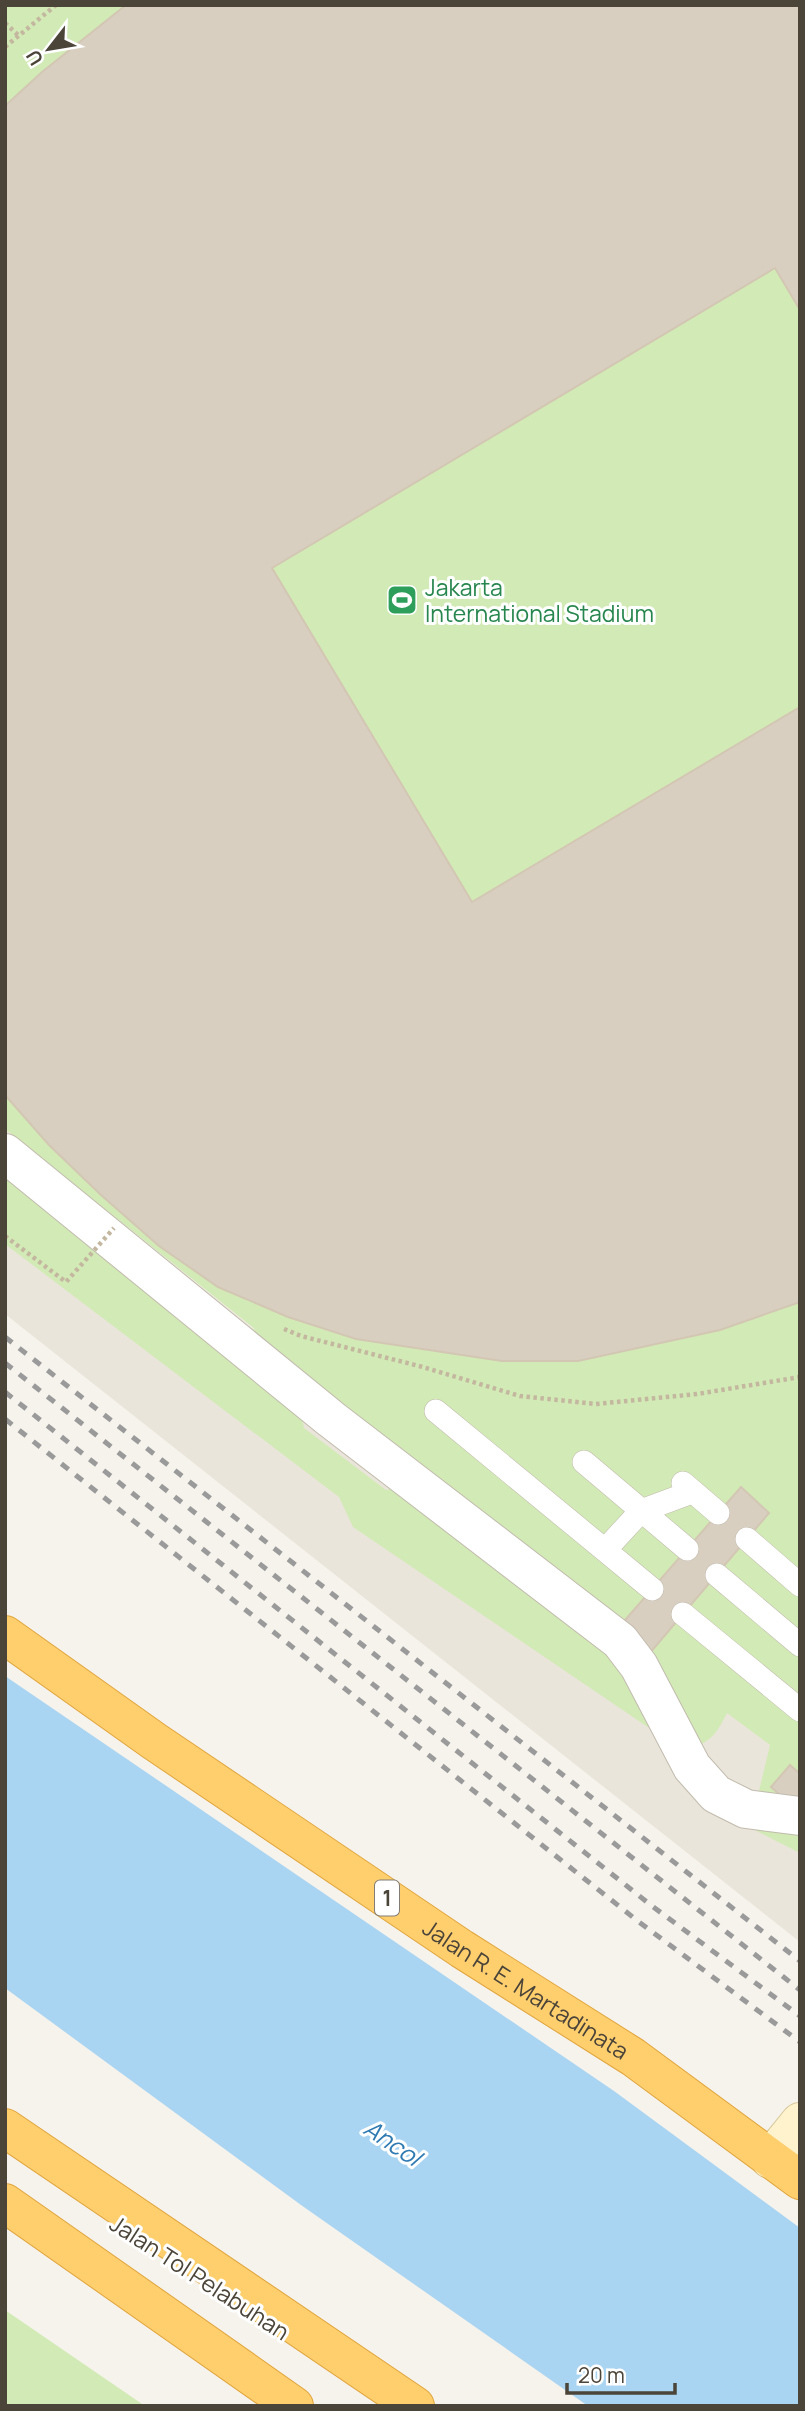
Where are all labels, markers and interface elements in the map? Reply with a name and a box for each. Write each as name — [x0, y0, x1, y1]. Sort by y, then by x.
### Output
north arrow — [14, 14, 84, 84]
text: U — [20, 45, 49, 70]
place label: Jakarta International Stadium — [425, 571, 654, 629]
sports icon: Jakarta International Stadium — [385, 583, 419, 617]
road number: 1 — [375, 1881, 399, 1916]
street label: Jalan R. E. Martadinata — [417, 1911, 635, 2066]
water label: Ancol — [358, 2111, 431, 2175]
street label: Jalan Tol Pelabuhan — [104, 2207, 296, 2347]
scale bar — [567, 2352, 676, 2396]
text: 20 m — [578, 2361, 625, 2389]

